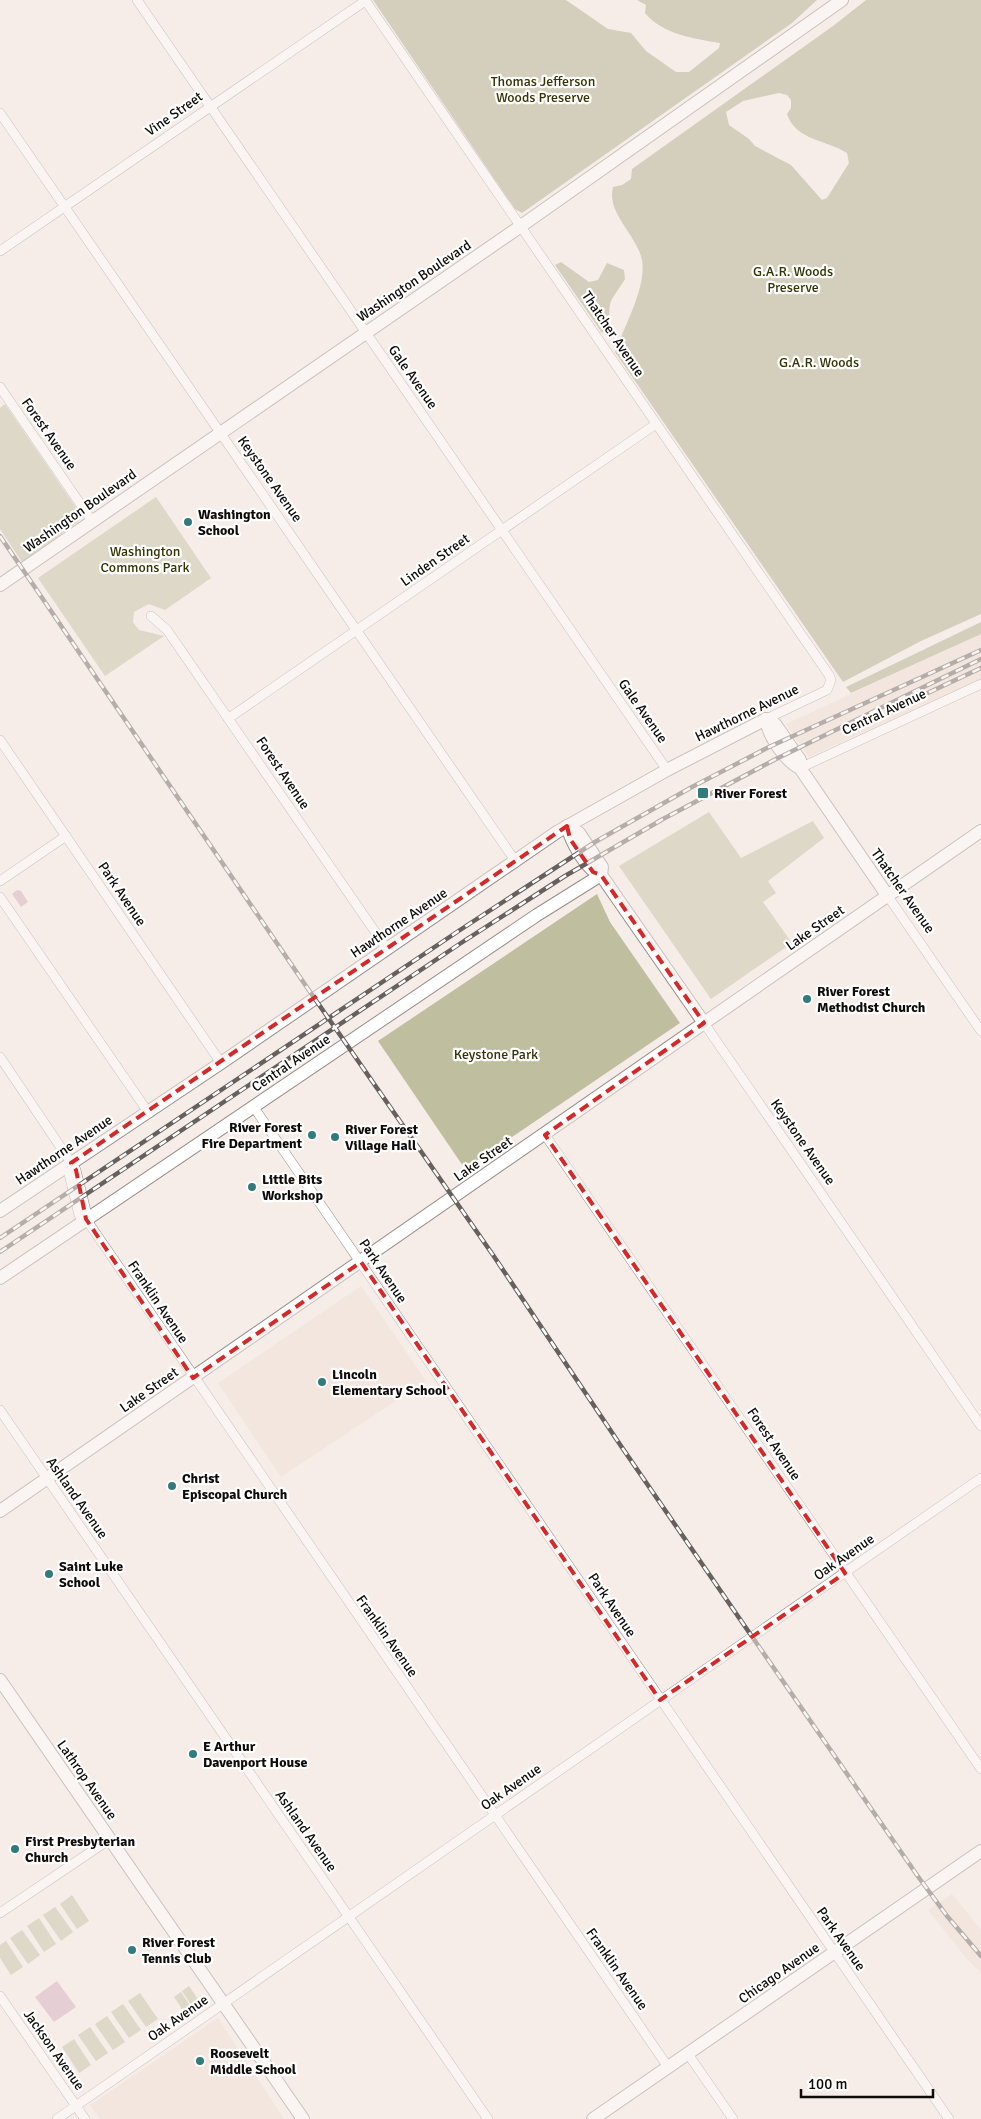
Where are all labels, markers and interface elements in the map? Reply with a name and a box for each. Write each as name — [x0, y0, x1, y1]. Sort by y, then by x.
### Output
park label: Thomas Jefferson Woods Preserve — [491, 73, 595, 106]
street label: Vine Street — [142, 88, 206, 140]
street label: Washington Boulevard — [354, 237, 474, 325]
park label: G.A.R. Woods Preserve — [753, 263, 833, 296]
street label: Thatcher Avenue — [578, 288, 648, 380]
street label: Gale Avenue — [385, 342, 441, 412]
park label: G.A.R. Woods — [779, 354, 859, 371]
street label: Forest Avenue — [18, 395, 80, 473]
street label: Keystone Avenue — [234, 433, 306, 525]
street label: Washington Boulevard — [20, 466, 140, 556]
place label: Washington School — [198, 506, 271, 539]
marker: Washington School — [182, 516, 194, 528]
street label: Linden Street — [397, 530, 473, 590]
park label: Washington Commons Park — [101, 543, 189, 576]
street label: Gale Avenue — [615, 676, 671, 746]
street label: Hawthorne Avenue — [692, 681, 802, 745]
street label: Central Avenue — [839, 685, 929, 739]
street label: Forest Avenue — [252, 733, 314, 813]
place label: River Forest — [714, 785, 788, 802]
marker: River Forest — [696, 786, 710, 800]
street label: Thatcher Avenue — [868, 845, 938, 937]
street label: Park Avenue — [94, 859, 150, 929]
street label: Hawthorne Avenue — [347, 884, 451, 962]
street label: Lake Street — [782, 902, 848, 954]
place label: River Forest Methodist Church — [817, 983, 926, 1016]
marker: River Forest Methodist Church — [801, 993, 813, 1005]
street label: Central Avenue — [249, 1031, 333, 1095]
park label: Keystone Park — [454, 1046, 538, 1063]
street label: Keystone Avenue — [767, 1096, 839, 1188]
street label: Hawthorne Avenue — [12, 1111, 116, 1189]
place label: River Forest Fire Department — [201, 1119, 303, 1152]
place label: River Forest Village Hall — [345, 1121, 419, 1154]
marker: River Forest Fire Department — [306, 1129, 318, 1141]
marker: River Forest Village Hall — [329, 1131, 341, 1143]
street label: Lake Street — [450, 1133, 516, 1185]
place label: Little Bits Workshop — [262, 1171, 323, 1204]
marker: Little Bits Workshop — [246, 1181, 258, 1193]
street label: Park Avenue — [355, 1236, 411, 1306]
street label: Franklin Avenue — [124, 1257, 192, 1347]
street label: Lake Street — [116, 1364, 182, 1416]
place label: Lincoln Elementary School — [332, 1366, 447, 1399]
marker: Lincoln Elementary School — [316, 1376, 328, 1388]
street label: Forest Avenue — [743, 1404, 805, 1484]
street label: Ashland Avenue — [43, 1454, 111, 1542]
place label: Christ Episcopal Church — [182, 1470, 288, 1503]
marker: Christ Episcopal Church — [166, 1480, 178, 1492]
street label: Oak Avenue — [810, 1530, 878, 1584]
place label: Saint Luke School — [59, 1558, 123, 1591]
marker: Saint Luke School — [43, 1568, 55, 1580]
street label: Park Avenue — [584, 1570, 640, 1640]
street label: Franklin Avenue — [353, 1592, 421, 1680]
street label: Lathrop Avenue — [53, 1737, 121, 1823]
place label: E Arthur Davenport House — [203, 1738, 307, 1771]
marker: E Arthur Davenport House — [187, 1748, 199, 1760]
street label: Oak Avenue — [477, 1760, 545, 1814]
street label: Ashland Avenue — [272, 1787, 340, 1875]
place label: First Presbyterian Church — [25, 1833, 135, 1866]
marker: First Presbyterian Church — [9, 1843, 21, 1855]
street label: Park Avenue — [813, 1904, 869, 1974]
street label: Franklin Avenue — [583, 1925, 651, 2013]
place label: River Forest Tennis Club — [142, 1934, 216, 1967]
street label: Chicago Avenue — [735, 1939, 823, 2007]
marker: River Forest Tennis Club — [126, 1944, 138, 1956]
street label: Oak Avenue — [144, 1991, 212, 2045]
street label: Jackson Avenue — [20, 2006, 88, 2094]
place label: Roosevelt Middle School — [210, 2045, 297, 2078]
marker: Roosevelt Middle School — [194, 2055, 206, 2067]
scale bar — [801, 2066, 934, 2098]
text: 100 m — [808, 2075, 848, 2093]

